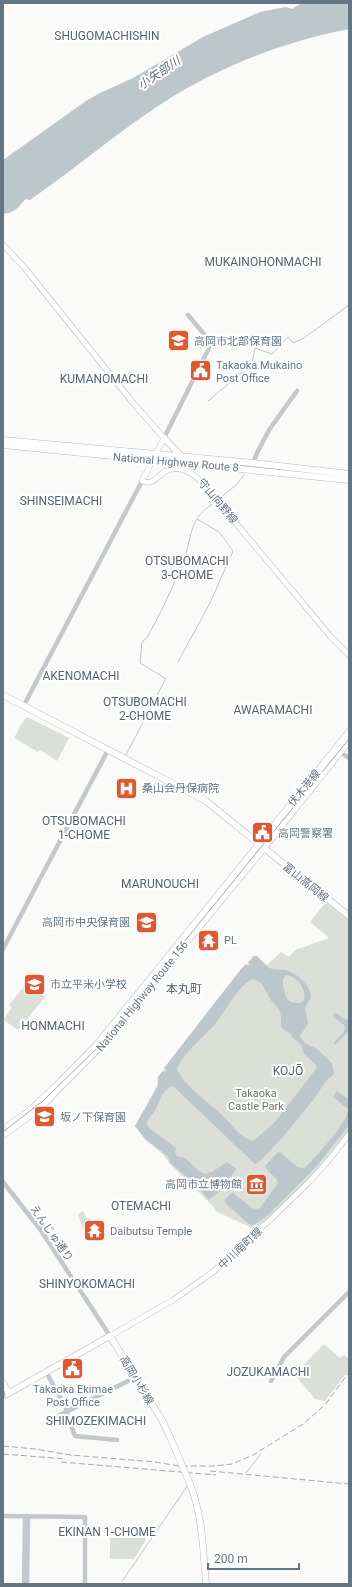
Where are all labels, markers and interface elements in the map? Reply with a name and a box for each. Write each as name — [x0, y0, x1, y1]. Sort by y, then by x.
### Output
district label: SHUGOMACHISHIN — [54, 29, 160, 43]
water label: 小矢部川 — [135, 53, 184, 92]
district label: MUKAINOHONMACHI — [204, 255, 322, 269]
school or university icon: 高岡市北部保育園 — [166, 328, 192, 354]
place label: 高岡市北部保育園 — [194, 335, 282, 348]
public building icon: Takaoka Mukaino Post Office — [187, 358, 213, 384]
place label: Takaoka Mukaino Post Office — [216, 359, 302, 385]
district label: KUMANOMACHI — [60, 372, 148, 386]
street label: National Highway Route 8 — [113, 451, 239, 474]
street label: 守山向野線 — [195, 476, 240, 527]
district label: SHINSEIMACHI — [20, 494, 102, 508]
district label: OTSUBOMACHI 3-CHOME — [145, 554, 229, 582]
district label: AKENOMACHI — [43, 669, 119, 683]
district label: OTSUBOMACHI 2-CHOME — [103, 695, 187, 723]
district label: AWARAMACHI — [234, 703, 312, 717]
street label: 伏木港線 — [285, 767, 323, 810]
hospital icon: 桑山会丹保病院 — [114, 775, 140, 801]
place label: 桑山会丹保病院 — [142, 782, 219, 795]
district label: OTSUBOMACHI 1-CHOME — [42, 814, 126, 842]
public building icon: 高岡警察署 — [249, 820, 275, 846]
place label: 高岡警察署 — [278, 827, 333, 840]
street label: 富山高岡線 — [280, 860, 331, 905]
district label: MARUNOUCHI — [121, 877, 199, 891]
school or university icon: 高岡市中央保育園 — [133, 909, 159, 935]
place label: 高岡市中央保育園 — [42, 916, 130, 929]
temple icon: PL — [195, 927, 221, 953]
place label: PL — [224, 934, 237, 947]
street label: National Highway Route 156 — [94, 938, 191, 1054]
school or university icon: 市立平米小学校 — [22, 971, 48, 997]
place label: 市立平米小学校 — [50, 978, 127, 991]
district label: 本丸町 — [166, 982, 202, 996]
district label: HONMACHI — [21, 1019, 85, 1033]
district label: KOJŌ — [273, 1064, 303, 1078]
park label: Takaoka Castle Park — [228, 1087, 284, 1113]
school or university icon: 坂ノ下保育園 — [31, 1104, 57, 1130]
place label: 坂ノ下保育園 — [60, 1111, 126, 1124]
museum icon: 高岡市立博物館 — [244, 1171, 270, 1197]
place label: 高岡市立博物館 — [165, 1178, 242, 1191]
district label: OTEMACHI — [111, 1199, 171, 1213]
street label: えんじゅ通り — [27, 1203, 76, 1264]
temple icon: Daibutsu Temple — [82, 1218, 108, 1244]
place label: Daibutsu Temple — [110, 1225, 192, 1238]
street label: 中川南町線 — [216, 1225, 265, 1272]
district label: SHINYOKOMACHI — [39, 1277, 135, 1291]
street label: 高岡小杉線 — [117, 1353, 156, 1407]
public building icon: Takaoka Ekimae Post Office — [60, 1356, 86, 1382]
district label: JOZUKAMACHI — [226, 1365, 310, 1379]
place label: Takaoka Ekimae Post Office — [33, 1383, 113, 1409]
district label: SHIMOZEKIMACHI — [46, 1414, 146, 1428]
district label: EKINAN 1-CHOME — [58, 1525, 156, 1539]
scale bar — [208, 1545, 299, 1571]
text: 200 m — [214, 1552, 248, 1566]

